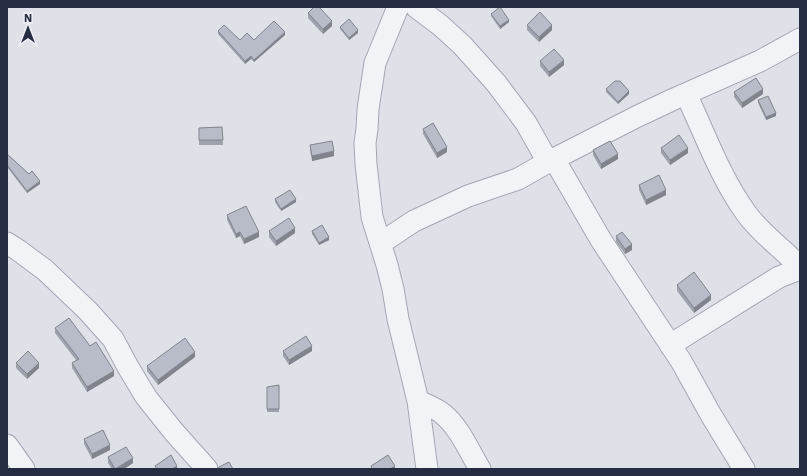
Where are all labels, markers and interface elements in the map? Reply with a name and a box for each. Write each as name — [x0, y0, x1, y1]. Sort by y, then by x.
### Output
north arrow — [8, 8, 48, 48]
text: N — [24, 12, 32, 25]

